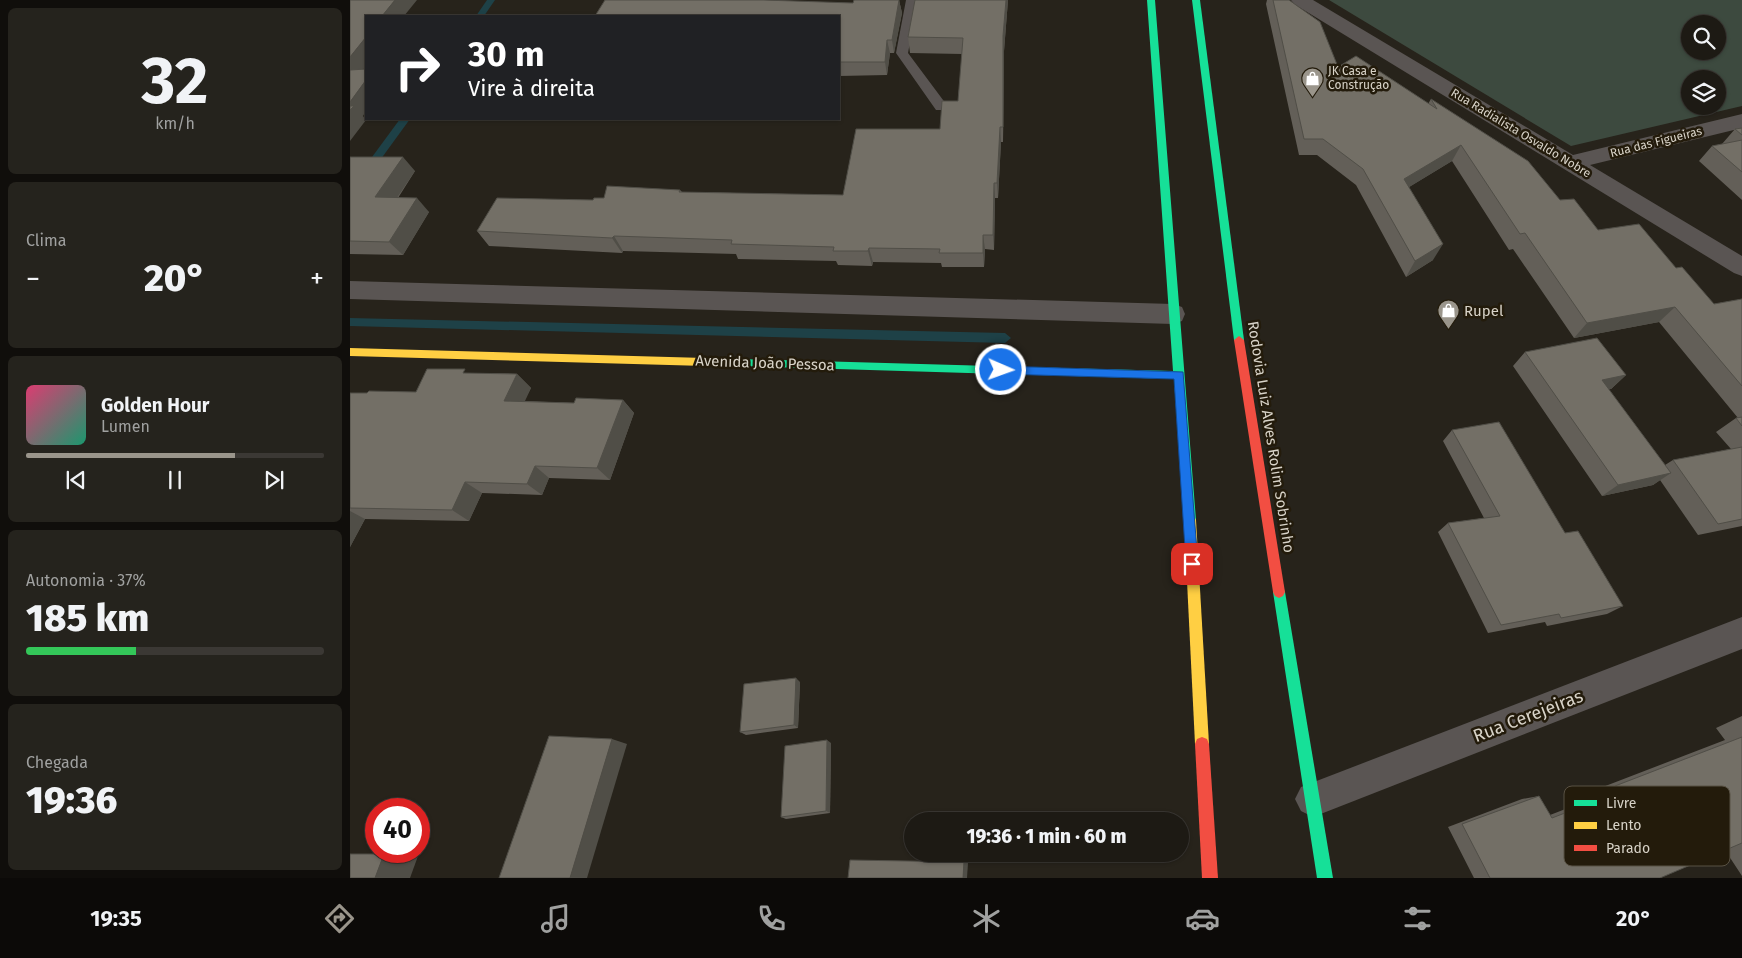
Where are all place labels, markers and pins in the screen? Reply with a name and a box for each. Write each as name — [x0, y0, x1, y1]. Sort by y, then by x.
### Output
place label: JK Casa e Construção — [1328, 64, 1389, 92]
shop icon: JK Casa e Construção — [1300, 66, 1324, 97]
shop icon: Rupel — [1436, 299, 1460, 330]
place label: Rupel — [1464, 302, 1504, 320]
pin — [1171, 543, 1213, 585]

